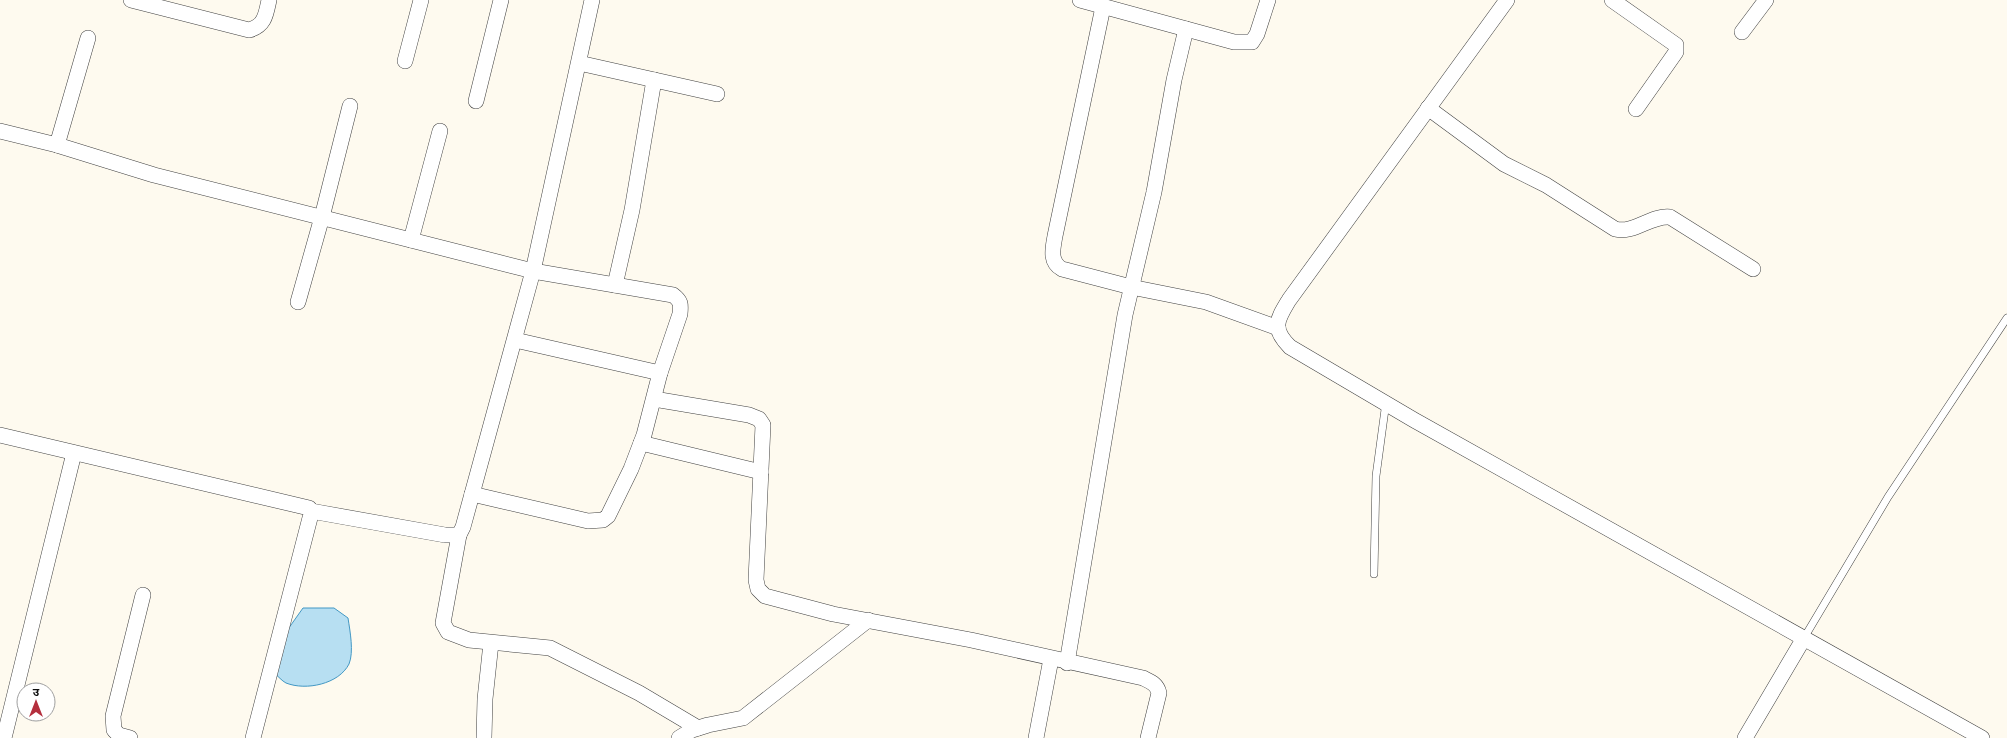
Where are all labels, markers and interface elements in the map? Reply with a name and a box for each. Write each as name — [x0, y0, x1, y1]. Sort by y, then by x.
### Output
north arrow — [16, 682, 56, 722]
text: उ — [33, 684, 40, 699]

